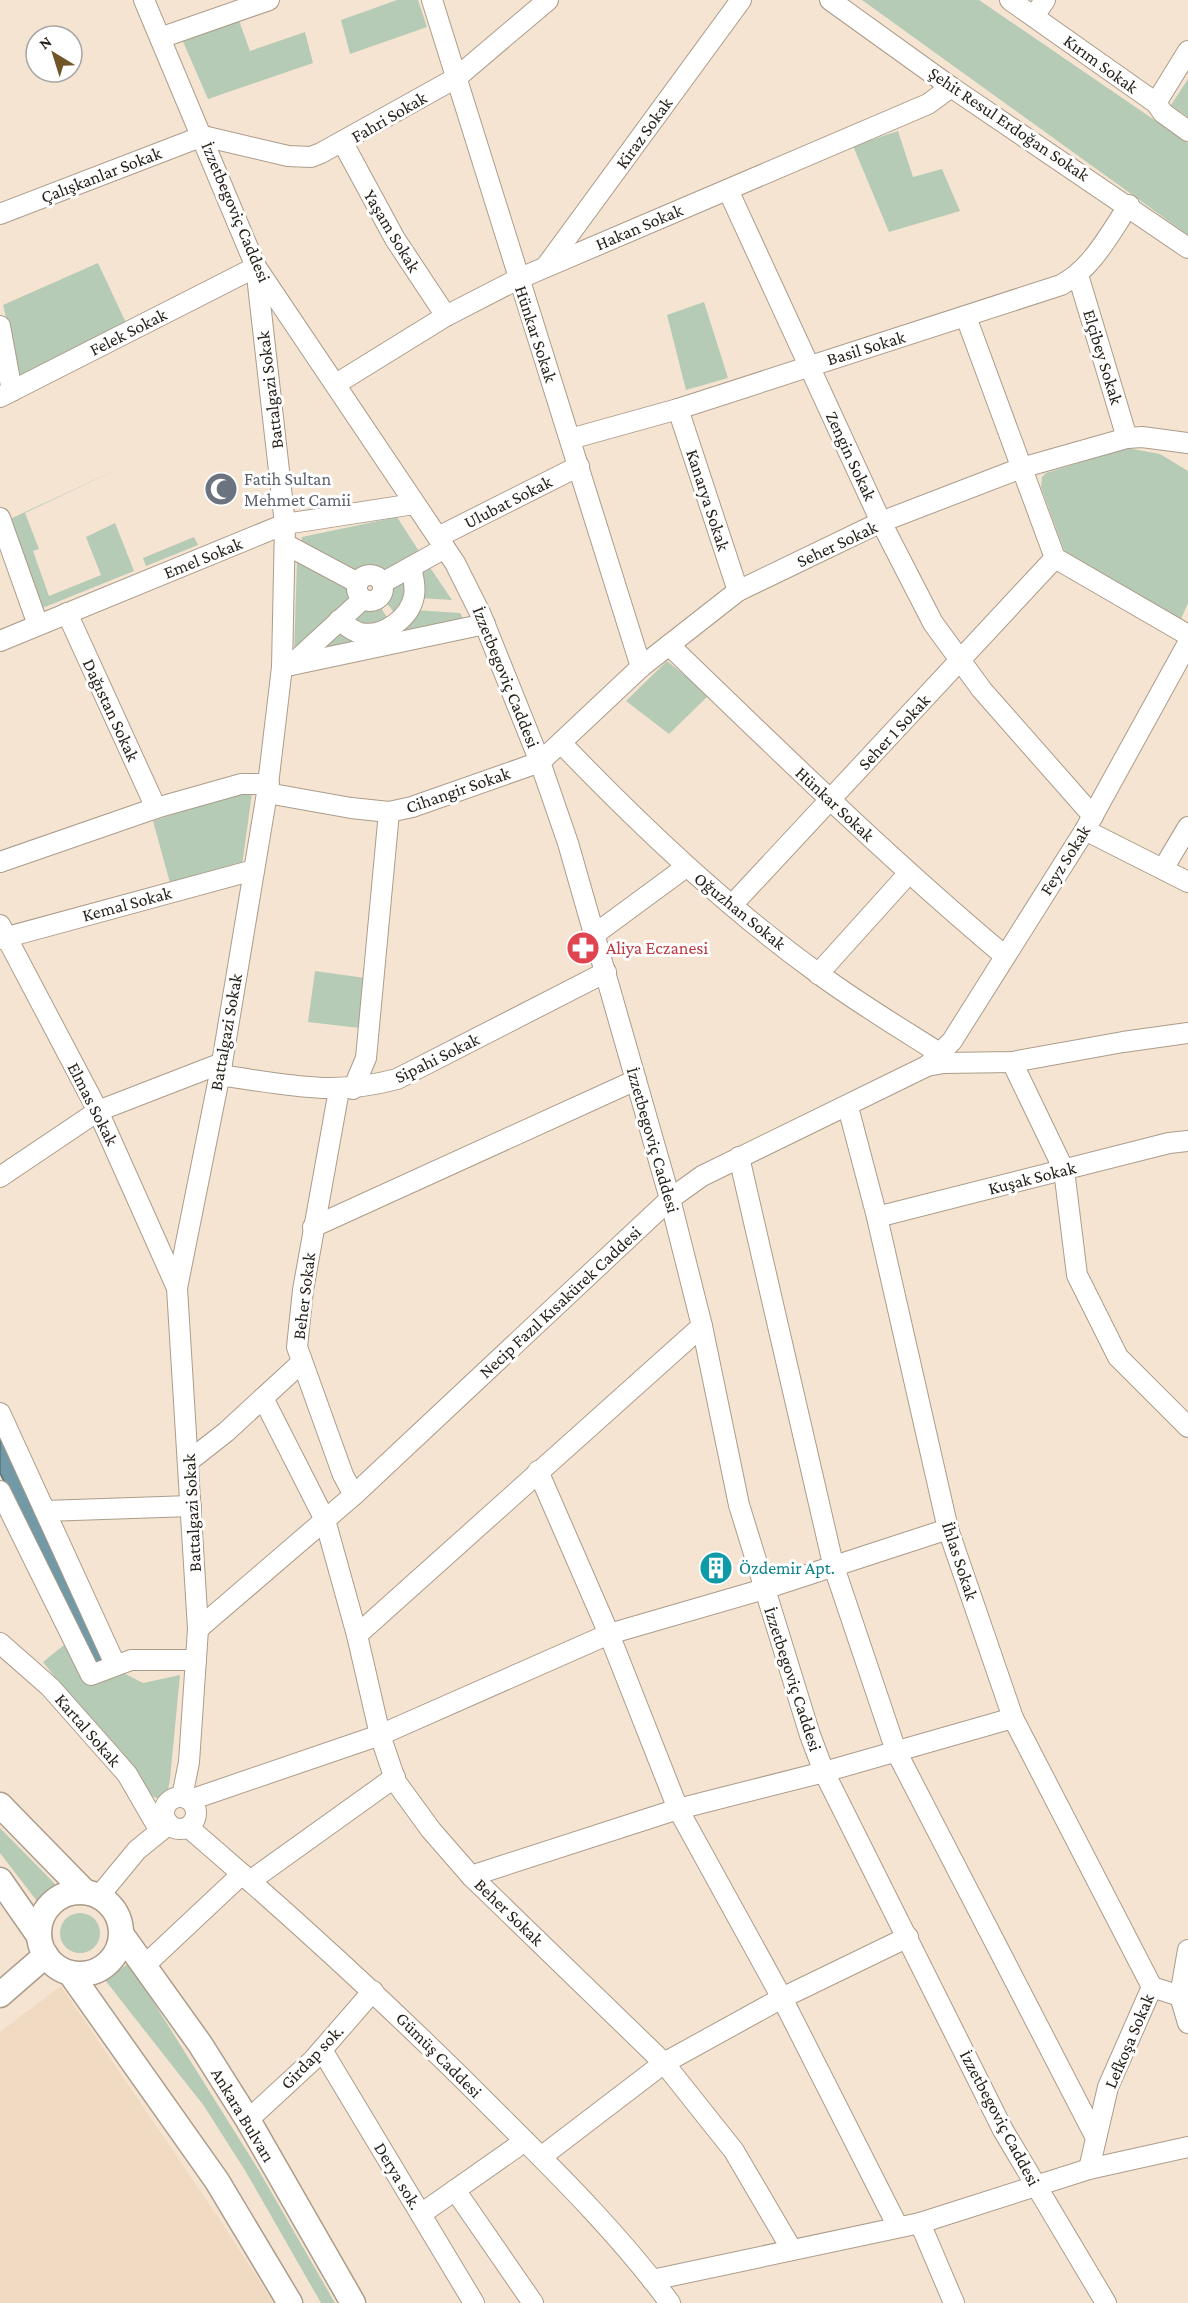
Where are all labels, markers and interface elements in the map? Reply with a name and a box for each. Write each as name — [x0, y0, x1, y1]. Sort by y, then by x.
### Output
north arrow — [24, 24, 84, 84]
street label: Kırım Sokak — [1060, 30, 1142, 98]
text: N — [36, 32, 55, 53]
street label: Şehit Resul Erdoğan Sokak — [925, 63, 1093, 185]
street label: Fahri Sokak — [348, 87, 431, 147]
street label: Kiraz Sokak — [611, 93, 677, 173]
street label: İzzetbegoviç Caddesi — [197, 139, 275, 285]
street label: Çalışkanlar Sokak — [38, 143, 164, 207]
street label: Yaşam Sokak — [360, 186, 425, 276]
street label: Hakan Sokak — [592, 200, 686, 254]
street label: Hünkar Sokak — [511, 283, 561, 385]
street label: Felek Sokak — [86, 304, 170, 360]
street label: Elçibey Sokak — [1079, 307, 1127, 407]
street label: Basil Sokak — [824, 327, 908, 369]
street label: Battalgazi Sokak — [253, 330, 287, 450]
street label: Zengin Sokak — [822, 408, 881, 504]
street label: Kanarya Sokak — [682, 447, 734, 554]
place label: Fatih Sultan Mehmet Camii — [244, 469, 351, 510]
mosque icon: Fatih Sultan Mehmet Camii — [203, 471, 239, 507]
street label: Ulubat Sokak — [461, 471, 556, 533]
street label: Seher Sokak — [794, 516, 881, 571]
street label: Emel Sokak — [161, 533, 246, 583]
street label: İzzetbegoviç Caddesi — [469, 603, 544, 751]
street label: Dağıstan Sokak — [79, 656, 144, 765]
street label: Seher 1 Sokak — [854, 690, 934, 774]
street label: Hünkar Sokak — [791, 762, 879, 846]
street label: Cihangir Sokak — [403, 763, 513, 817]
street label: Feyz Sokak — [1036, 821, 1094, 899]
street label: Oğuzhan Sokak — [690, 868, 790, 954]
street label: Kemal Sokak — [80, 882, 174, 926]
pharmacy icon: Aliya Eczanesi — [565, 930, 601, 966]
place label: Aliya Eczanesi — [606, 938, 708, 958]
street label: Battalgazi Sokak — [206, 972, 246, 1092]
street label: Sipahi Sokak — [392, 1029, 483, 1087]
street label: Elmas Sokak — [64, 1059, 123, 1149]
street label: İzzetbegoviç Caddesi — [623, 1065, 683, 1215]
street label: Kuşak Sokak — [986, 1157, 1078, 1199]
street label: Necip Fazıl Kısakürek Caddesi — [475, 1222, 645, 1382]
street label: Beher Sokak — [289, 1251, 319, 1341]
street label: Battalgazi Sokak — [179, 1453, 205, 1573]
street label: İhlas Sokak — [938, 1519, 982, 1603]
building icon: Özdemir Apt. — [698, 1550, 734, 1586]
place label: Özdemir Apt. — [739, 1558, 835, 1578]
street label: İzzetbegoviç Caddesi — [760, 1604, 826, 1754]
street label: Kartal Sokak — [51, 1689, 125, 1771]
street label: Beher Sokak — [470, 1874, 548, 1950]
street label: Lefkoşa Sokak — [1100, 1990, 1158, 2091]
street label: Gümüş Caddesi — [392, 2008, 486, 2102]
street label: Girdap sok. — [276, 2021, 348, 2093]
street label: İzzetbegoviç Caddesi — [956, 2047, 1044, 2189]
street label: Ankara Bulvarı — [207, 2064, 279, 2166]
street label: Derya sok. — [370, 2139, 426, 2213]

